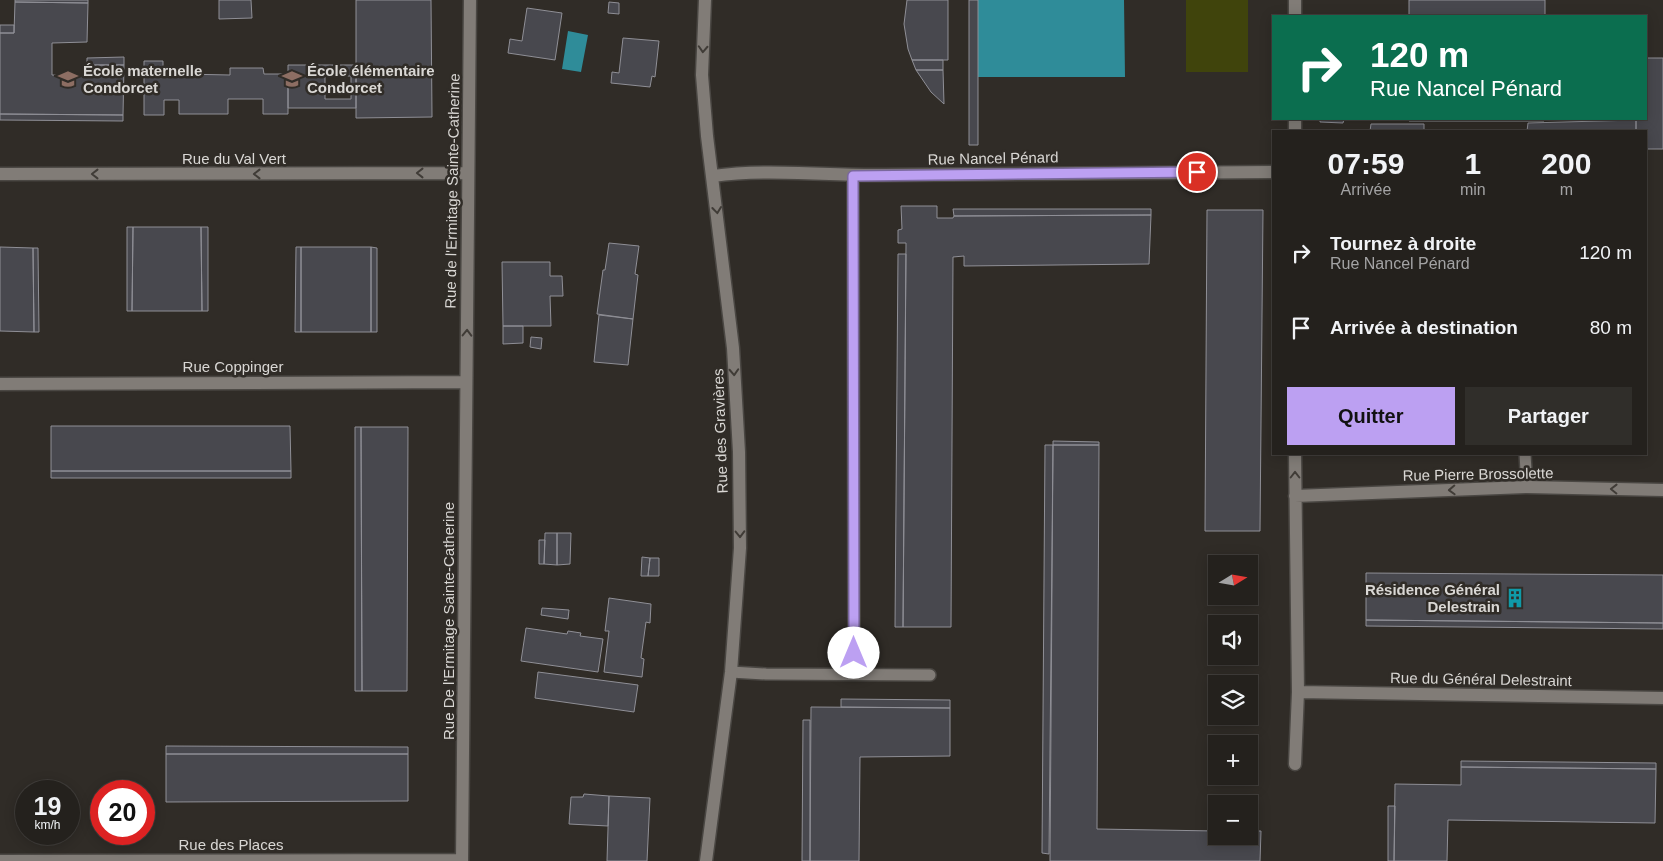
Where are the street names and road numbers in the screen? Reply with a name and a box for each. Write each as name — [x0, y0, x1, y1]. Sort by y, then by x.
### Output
street label: Rue de l'Ermitage Sainte-Catherine — [441, 73, 463, 309]
street label: Rue Nancel Pénard — [927, 148, 1059, 168]
street label: Rue du Val Vert — [182, 150, 287, 167]
street label: Rue Coppinger — [183, 358, 283, 375]
street label: Rue des Gravières — [709, 368, 731, 494]
street label: Rue Pierre Brossolette — [1402, 464, 1554, 484]
street label: Rue De l'Ermitage Sainte-Catherine — [440, 502, 457, 740]
street label: Rue du Général Delestraint — [1390, 669, 1573, 689]
street label: Rue des Places — [178, 836, 284, 853]

